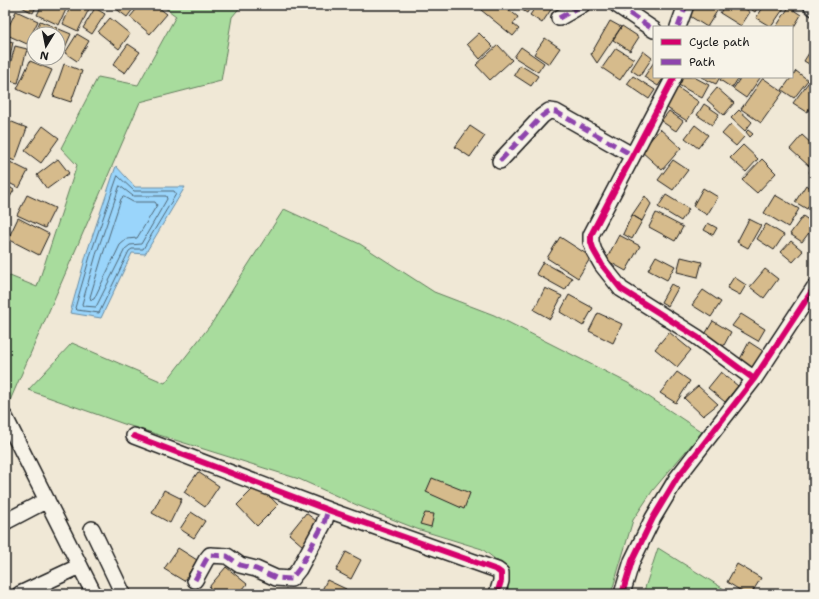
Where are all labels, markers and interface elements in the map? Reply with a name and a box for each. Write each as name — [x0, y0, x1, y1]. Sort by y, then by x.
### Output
north arrow — [26, 26, 66, 66]
legend — [653, 26, 793, 78]
text: Cycle path — [689, 34, 750, 50]
text: N — [38, 47, 50, 63]
text: Path — [689, 54, 715, 70]

